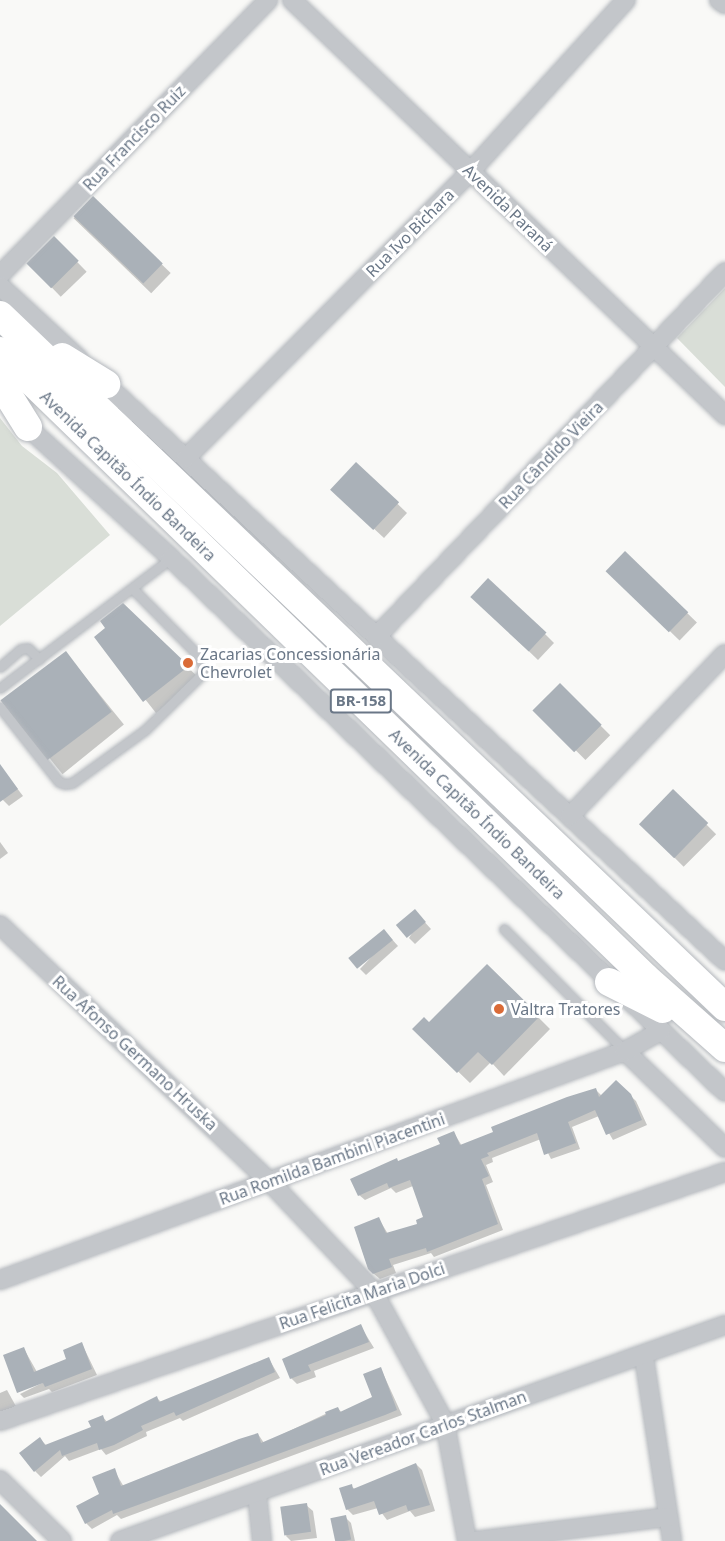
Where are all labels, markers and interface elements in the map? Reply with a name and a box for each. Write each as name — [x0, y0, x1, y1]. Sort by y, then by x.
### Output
street label: Rua Francisco Ruiz — [79, 81, 189, 195]
street label: Avenida Paraná — [459, 160, 557, 256]
street label: Rua Ivo Bichara — [362, 185, 458, 281]
street label: Avenida Capitão Índio Bandeira — [36, 387, 220, 565]
street label: Rua Cândido Vieira — [495, 397, 607, 513]
place label: Zacarias Concessionária Chevrolet — [200, 644, 380, 682]
marker: Zacarias Concessionária Chevrolet — [181, 656, 195, 670]
road number: BR-158 — [330, 689, 392, 713]
street label: Avenida Capitão Índio Bandeira — [385, 725, 569, 903]
street label: Rua Afonso Germano Hruska — [49, 972, 221, 1134]
place label: Valtra Tratores — [511, 999, 620, 1019]
marker: Valtra Tratores — [492, 1002, 506, 1016]
street label: Rua Romilda Bambini Piacentini — [217, 1109, 447, 1209]
street label: Rua Felicita Maria Dolci — [277, 1259, 447, 1333]
street label: Rua Vereador Carlos Stalman — [317, 1387, 529, 1479]

